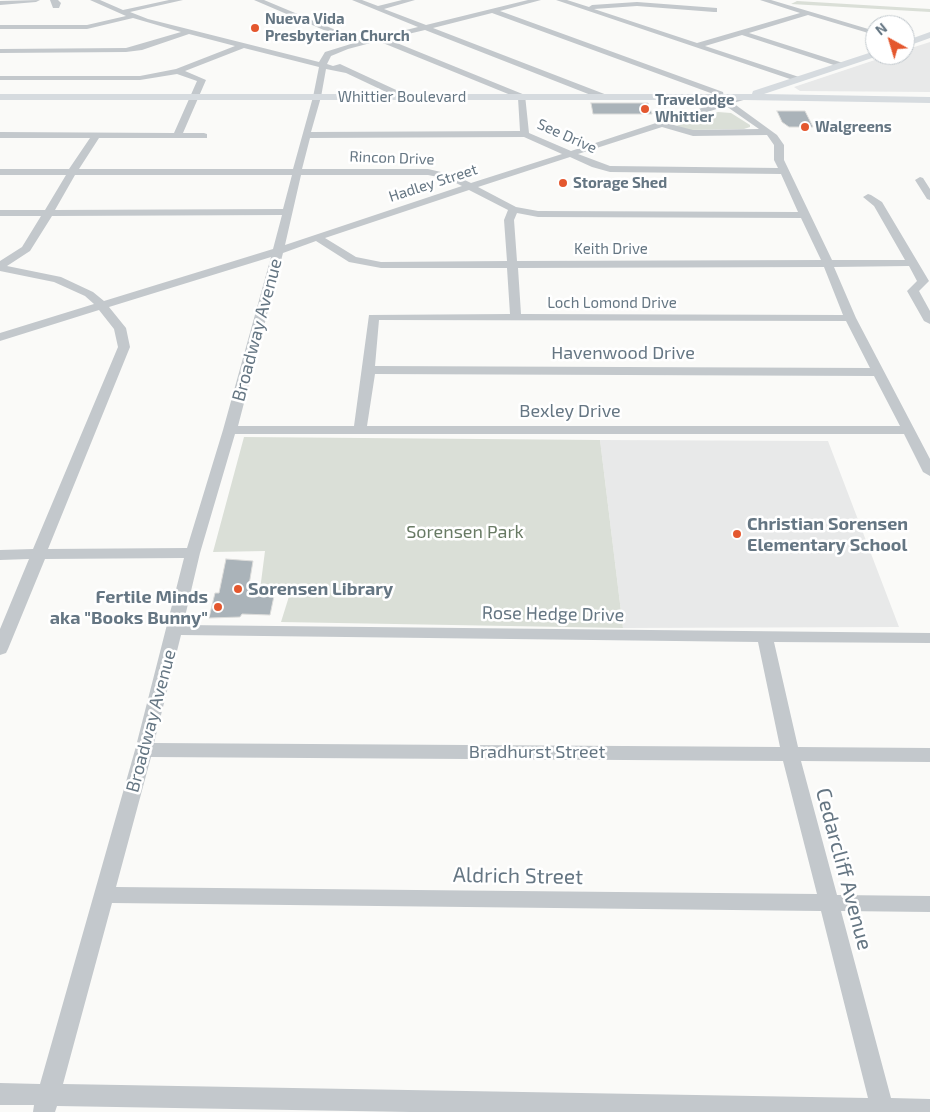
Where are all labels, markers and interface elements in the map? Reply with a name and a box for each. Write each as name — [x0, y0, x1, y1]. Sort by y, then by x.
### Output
place label: Nueva Vida Presbyterian Church — [265, 10, 410, 45]
north arrow — [865, 15, 915, 65]
text: N — [872, 19, 890, 39]
marker: Nueva Vida Presbyterian Church — [249, 22, 261, 34]
street label: Whittier Boulevard — [338, 88, 466, 106]
place label: Travelodge Whittier — [655, 91, 734, 126]
marker: Travelodge Whittier — [639, 103, 651, 115]
street label: See Drive — [534, 115, 600, 157]
place label: Walgreens — [815, 118, 892, 136]
marker: Walgreens — [799, 121, 811, 133]
street label: Rincon Drive — [349, 148, 435, 168]
street label: Hadley Street — [386, 160, 480, 206]
place label: Storage Shed — [573, 174, 667, 192]
marker: Storage Shed — [557, 177, 569, 189]
street label: Keith Drive — [574, 240, 648, 258]
street label: Broadway Avenue — [228, 256, 286, 404]
street label: Loch Lomond Drive — [547, 294, 677, 312]
street label: Havenwood Drive — [551, 342, 695, 364]
street label: Bexley Drive — [519, 400, 621, 422]
place label: Christian Sorensen Elementary School — [747, 513, 908, 556]
park label: Sorensen Park — [406, 521, 524, 543]
marker: Christian Sorensen Elementary School — [731, 528, 743, 540]
place label: Sorensen Library — [248, 578, 393, 600]
marker: Sorensen Library — [232, 583, 244, 595]
place label: Fertile Minds aka "Books Bunny" — [50, 586, 208, 628]
marker: Fertile Minds aka "Books Bunny" — [212, 601, 224, 613]
street label: Rose Hedge Drive — [482, 602, 624, 626]
street label: Broadway Avenue — [122, 647, 180, 795]
street label: Bradhurst Street — [469, 741, 605, 763]
street label: Cedarcliff Avenue — [810, 785, 878, 953]
street label: Aldrich Street — [453, 862, 583, 890]

